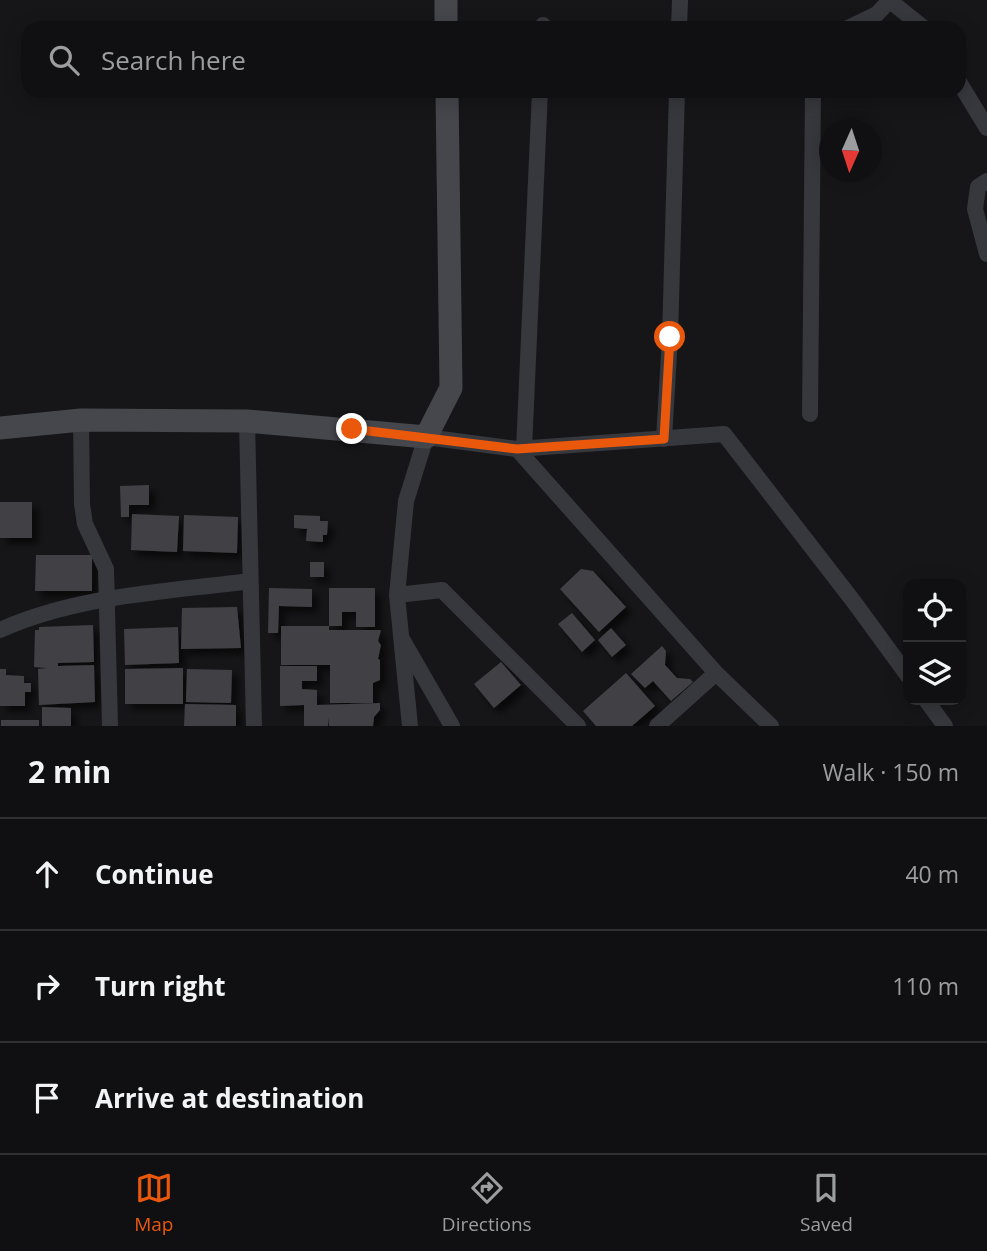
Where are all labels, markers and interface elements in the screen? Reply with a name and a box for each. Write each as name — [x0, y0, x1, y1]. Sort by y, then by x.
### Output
search box — [21, 21, 966, 98]
icon: search — [45, 41, 83, 79]
text: Search here — [101, 42, 246, 78]
north arrow — [819, 119, 882, 182]
route start — [654, 321, 685, 352]
route end — [336, 413, 367, 444]
map controls — [903, 579, 966, 705]
button: locate — [903, 579, 966, 642]
button: layers — [903, 642, 966, 705]
text: 2 min — [28, 751, 111, 792]
text: Walk · 150 m — [822, 756, 959, 788]
icon: ahead — [28, 855, 66, 893]
text: Continue — [95, 856, 214, 892]
text: 40 m — [905, 858, 959, 890]
icon: right — [28, 967, 66, 1005]
text: Turn right — [95, 968, 226, 1004]
text: 110 m — [892, 970, 959, 1002]
icon: arrive — [28, 1079, 66, 1117]
text: Arrive at destination — [95, 1080, 364, 1116]
tab: Map — [134, 1169, 173, 1237]
tab: Directions — [442, 1169, 532, 1237]
tab: Saved — [800, 1169, 853, 1237]

